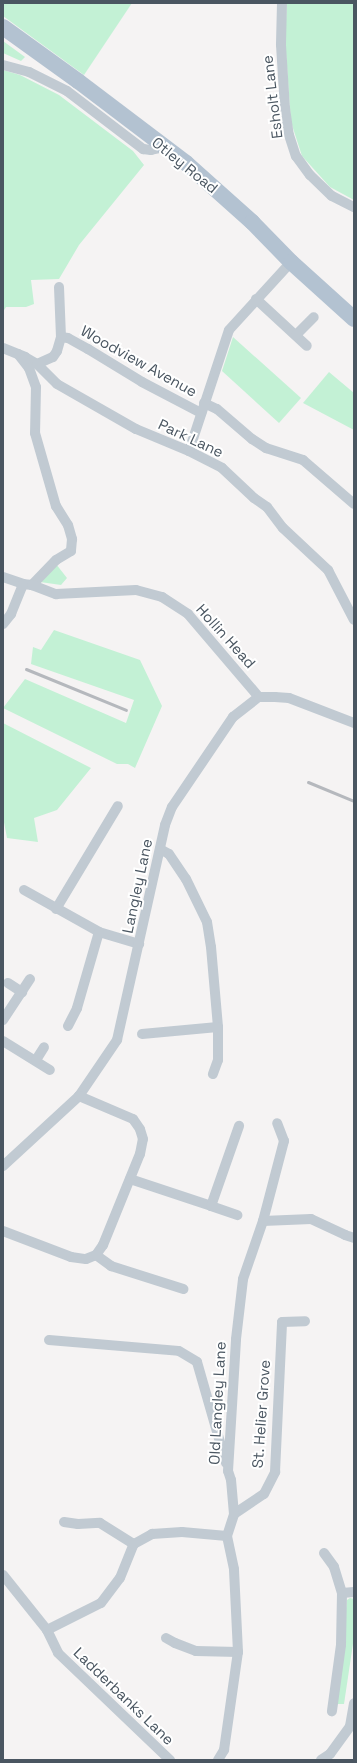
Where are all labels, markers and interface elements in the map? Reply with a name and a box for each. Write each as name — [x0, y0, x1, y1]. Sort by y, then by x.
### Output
street label: Esholt Lane — [258, 54, 286, 140]
street label: Otley Road — [149, 133, 221, 197]
street label: Woodview Avenue — [78, 322, 200, 400]
street label: Park Lane — [156, 415, 226, 461]
street label: Hollin Head — [193, 600, 259, 672]
street label: Langley Lane — [118, 837, 156, 935]
street label: Old Langley Lane — [205, 1341, 229, 1465]
street label: St. Helier Grove — [248, 1359, 274, 1469]
street label: Ladderbanks Lane — [70, 1644, 178, 1748]

